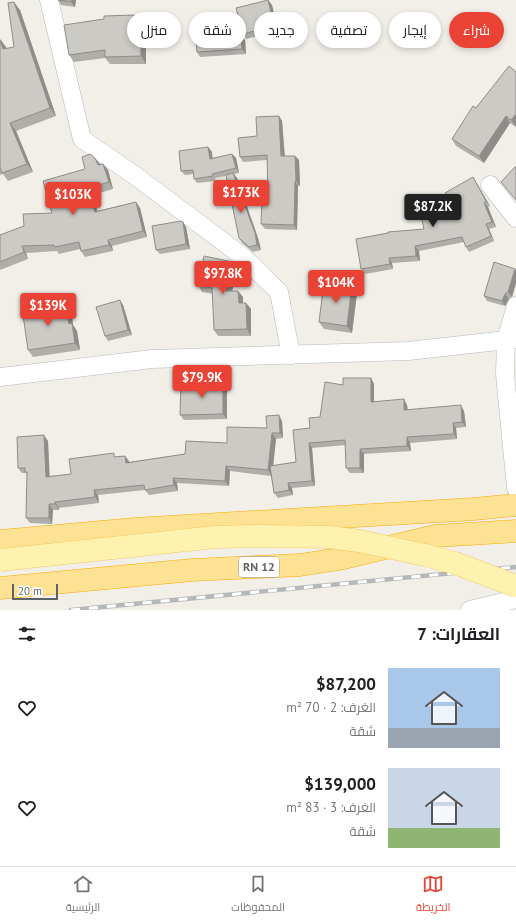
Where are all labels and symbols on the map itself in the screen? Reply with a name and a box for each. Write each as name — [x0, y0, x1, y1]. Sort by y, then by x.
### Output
pin: $173K — [213, 180, 269, 214]
pin: $103K — [45, 182, 101, 216]
pin: $87.2K — [400, 194, 466, 228]
pin: $97.8K — [190, 261, 256, 295]
pin: $104K — [308, 270, 364, 304]
pin: $139K — [20, 293, 76, 327]
pin: $79.9K — [169, 365, 235, 399]
road number: RN 12 — [239, 557, 279, 577]
scale bar — [12, 582, 58, 601]

